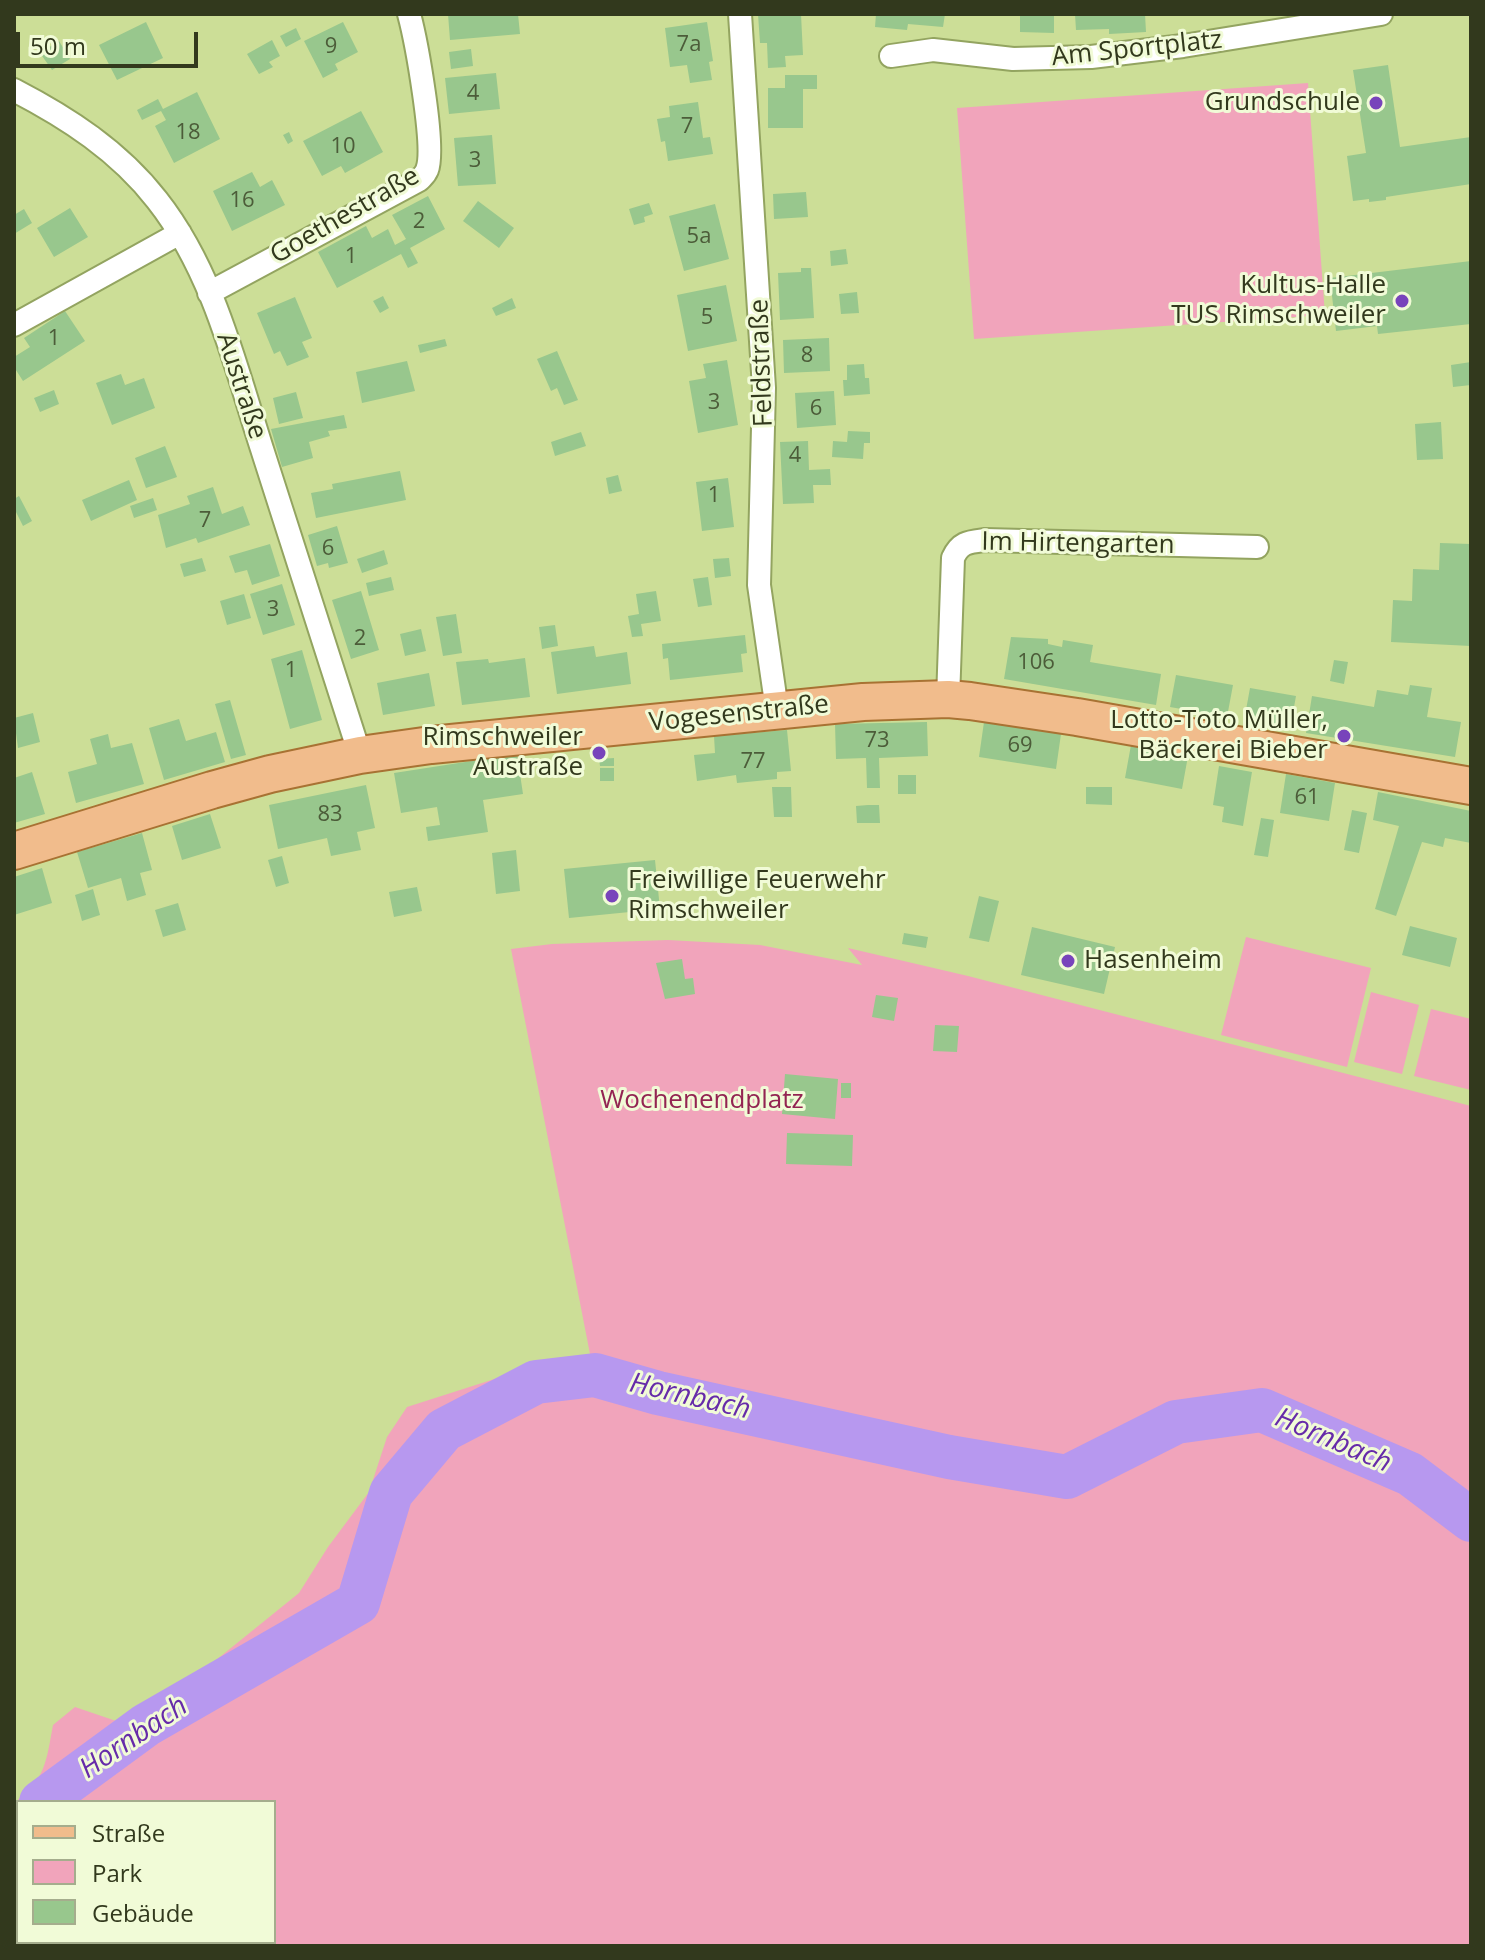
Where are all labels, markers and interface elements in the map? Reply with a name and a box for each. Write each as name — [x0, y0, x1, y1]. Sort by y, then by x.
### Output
scale bar — [20, 16, 202, 66]
street label: Am Sportplatz — [1050, 25, 1224, 73]
text: 50 m — [30, 29, 86, 62]
house number: 7a — [677, 32, 701, 58]
house number: 9 — [325, 34, 337, 60]
house number: 4 — [467, 81, 479, 107]
place label: Grundschule — [1205, 87, 1360, 119]
marker: Grundschule — [1367, 94, 1385, 112]
house number: 7 — [681, 114, 693, 140]
house number: 18 — [175, 120, 201, 146]
house number: 10 — [330, 134, 356, 160]
house number: 3 — [469, 148, 481, 174]
street label: Goethestraße — [265, 161, 425, 271]
house number: 16 — [229, 188, 255, 214]
house number: 2 — [413, 209, 425, 235]
house number: 5a — [687, 224, 711, 250]
house number: 1 — [345, 244, 357, 270]
place label: Kultus-Halle TUS Rimschweiler — [1171, 270, 1386, 332]
marker: Kultus-Halle TUS Rimschweiler — [1393, 292, 1411, 310]
street label: Feldstraße — [744, 298, 780, 428]
house number: 5 — [701, 305, 713, 331]
house number: 1 — [48, 326, 60, 352]
street label: Austraße — [209, 329, 273, 443]
house number: 8 — [801, 343, 813, 369]
house number: 3 — [708, 390, 720, 416]
house number: 6 — [810, 396, 822, 422]
house number: 4 — [789, 443, 801, 469]
house number: 1 — [708, 483, 720, 509]
house number: 7 — [199, 508, 211, 534]
street label: Im Hirtengarten — [981, 527, 1175, 561]
house number: 6 — [322, 536, 334, 562]
house number: 3 — [267, 597, 279, 623]
house number: 2 — [354, 626, 366, 652]
house number: 106 — [1017, 650, 1055, 676]
house number: 1 — [285, 658, 297, 684]
street label: Vogesenstraße — [648, 689, 830, 739]
place label: Lotto-Toto Müller, Bäckerei Bieber — [1110, 705, 1328, 766]
place label: Rimschweiler Austraße — [422, 722, 583, 784]
marker: Lotto-Toto Müller, Bäckerei Bieber — [1335, 727, 1353, 745]
house number: 73 — [864, 728, 890, 754]
house number: 69 — [1007, 733, 1033, 759]
marker: Rimschweiler Austraße — [590, 744, 608, 762]
house number: 77 — [740, 749, 766, 775]
house number: 61 — [1294, 785, 1320, 811]
house number: 83 — [317, 802, 343, 828]
place label: Freiwillige Feuerwehr Rimschweiler — [628, 865, 886, 926]
marker: Freiwillige Feuerwehr Rimschweiler — [603, 887, 621, 905]
place label: Hasenheim — [1084, 945, 1222, 977]
marker: Hasenheim — [1059, 952, 1077, 970]
park label: Wochenendplatz — [600, 1085, 804, 1117]
water label: Hornbach — [626, 1367, 754, 1427]
water label: Hornbach — [1270, 1402, 1396, 1480]
water label: Hornbach — [74, 1690, 194, 1786]
legend — [16, 1800, 276, 1944]
text: Straße — [92, 1816, 165, 1849]
text: Park — [92, 1856, 142, 1889]
text: Gebäude — [92, 1896, 194, 1929]

